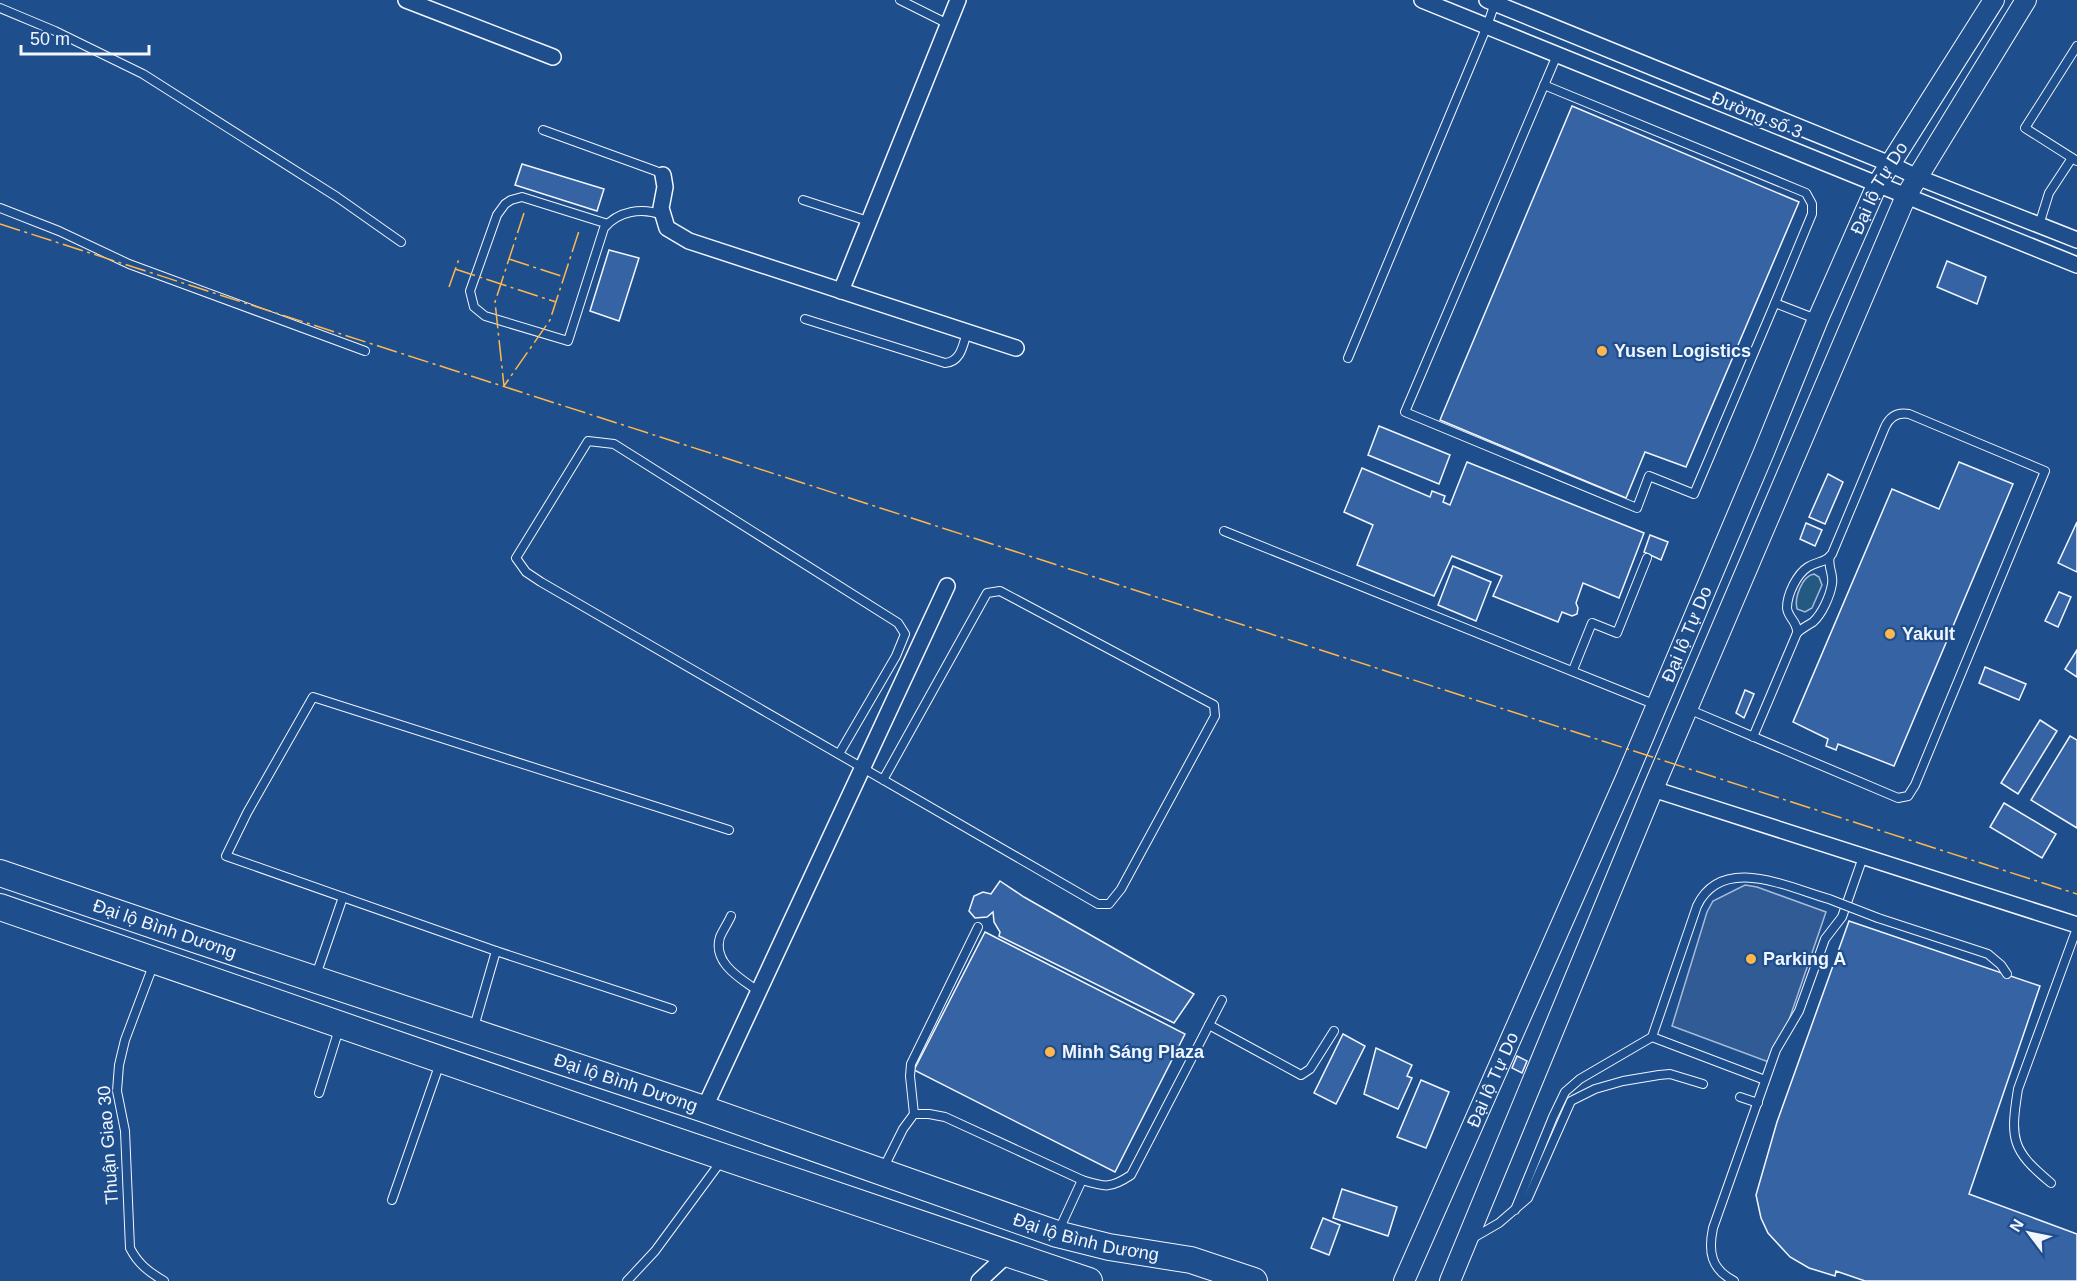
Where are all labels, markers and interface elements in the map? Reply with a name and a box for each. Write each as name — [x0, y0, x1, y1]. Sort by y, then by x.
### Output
scale bar — [21, 18, 148, 56]
text: 50 m — [30, 29, 70, 49]
street label: Đường số 3 — [1709, 88, 1805, 142]
street label: Đại lộ Tự Do — [1847, 138, 1912, 237]
place label: Yusen Logistics — [1614, 341, 1751, 361]
marker: Yusen Logistics — [1595, 344, 1609, 358]
street label: Đại lộ Tự Do — [1658, 583, 1716, 685]
place label: Yakult — [1902, 624, 1955, 644]
marker: Yakult — [1883, 627, 1897, 641]
street label: Đại lộ Bình Dương — [90, 895, 239, 962]
place label: Parking A — [1763, 949, 1846, 969]
marker: Parking A — [1744, 952, 1758, 966]
street label: Đại lộ Tự Do — [1463, 1029, 1523, 1130]
place label: Minh Sáng Plaza — [1062, 1042, 1205, 1062]
marker: Minh Sáng Plaza — [1043, 1045, 1057, 1059]
street label: Đại lộ Bình Dương — [551, 1050, 700, 1116]
street label: Thuận Giao 30 — [94, 1085, 122, 1205]
north arrow — [1999, 1203, 2059, 1263]
street label: Đại lộ Bình Dương — [1010, 1209, 1160, 1265]
text: N — [2006, 1216, 2027, 1235]

